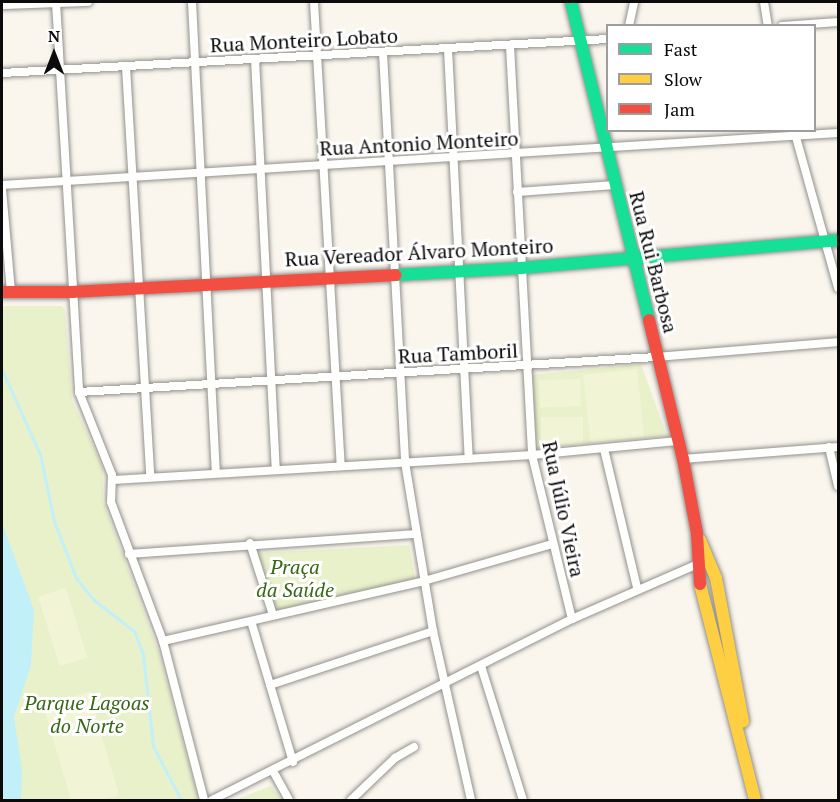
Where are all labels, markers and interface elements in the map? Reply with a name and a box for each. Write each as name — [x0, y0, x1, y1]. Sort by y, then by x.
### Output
street label: Rua Monteiro Lobato — [209, 23, 399, 57]
north arrow — [24, 24, 84, 84]
legend — [606, 24, 816, 132]
text: N — [48, 25, 60, 47]
text: Fast — [664, 37, 697, 61]
text: Slow — [664, 67, 702, 91]
text: Jam — [664, 97, 695, 121]
street label: Rua Antonio Monteiro — [319, 126, 519, 160]
street label: Rua Rui Barbosa — [625, 189, 683, 335]
street label: Rua Vereador Álvaro Monteiro — [284, 233, 554, 271]
street label: Rua Tamboril — [397, 338, 519, 368]
street label: Rua Júlio Vieira — [538, 439, 590, 579]
park label: Praça da Saúde — [256, 555, 334, 602]
park label: Parque Lagoas do Norte — [24, 691, 150, 738]

